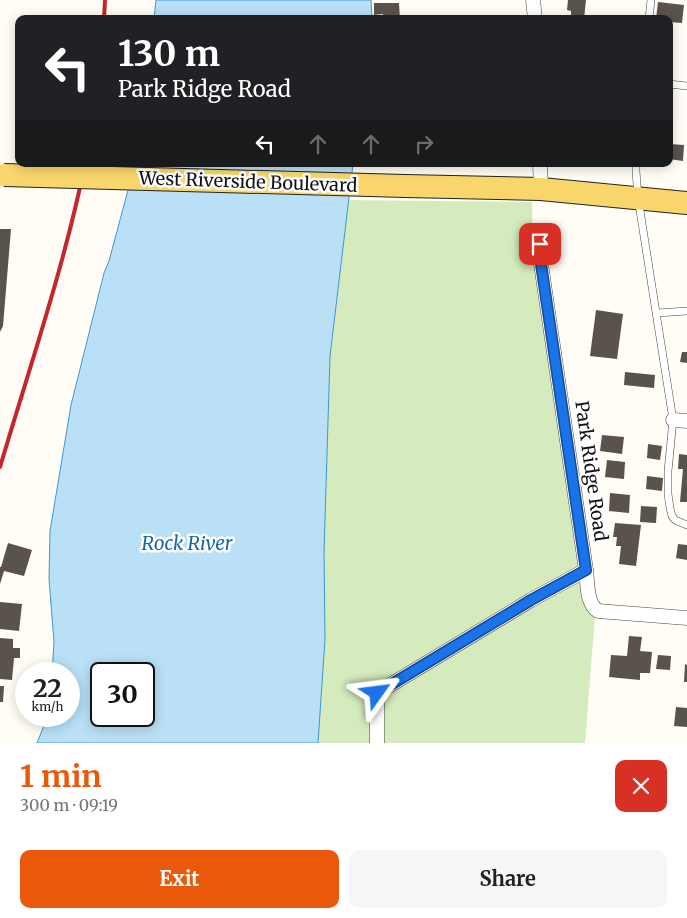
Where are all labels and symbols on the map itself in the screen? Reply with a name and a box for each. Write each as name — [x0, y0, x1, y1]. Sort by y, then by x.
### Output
street label: West Riverside Boulevard — [137, 166, 358, 197]
pin — [519, 223, 561, 265]
street label: Park Ridge Road — [570, 399, 613, 543]
water label: Rock River — [142, 531, 233, 555]
speed limit sign: 30 — [90, 662, 155, 727]
position arrow — [350, 666, 402, 718]

